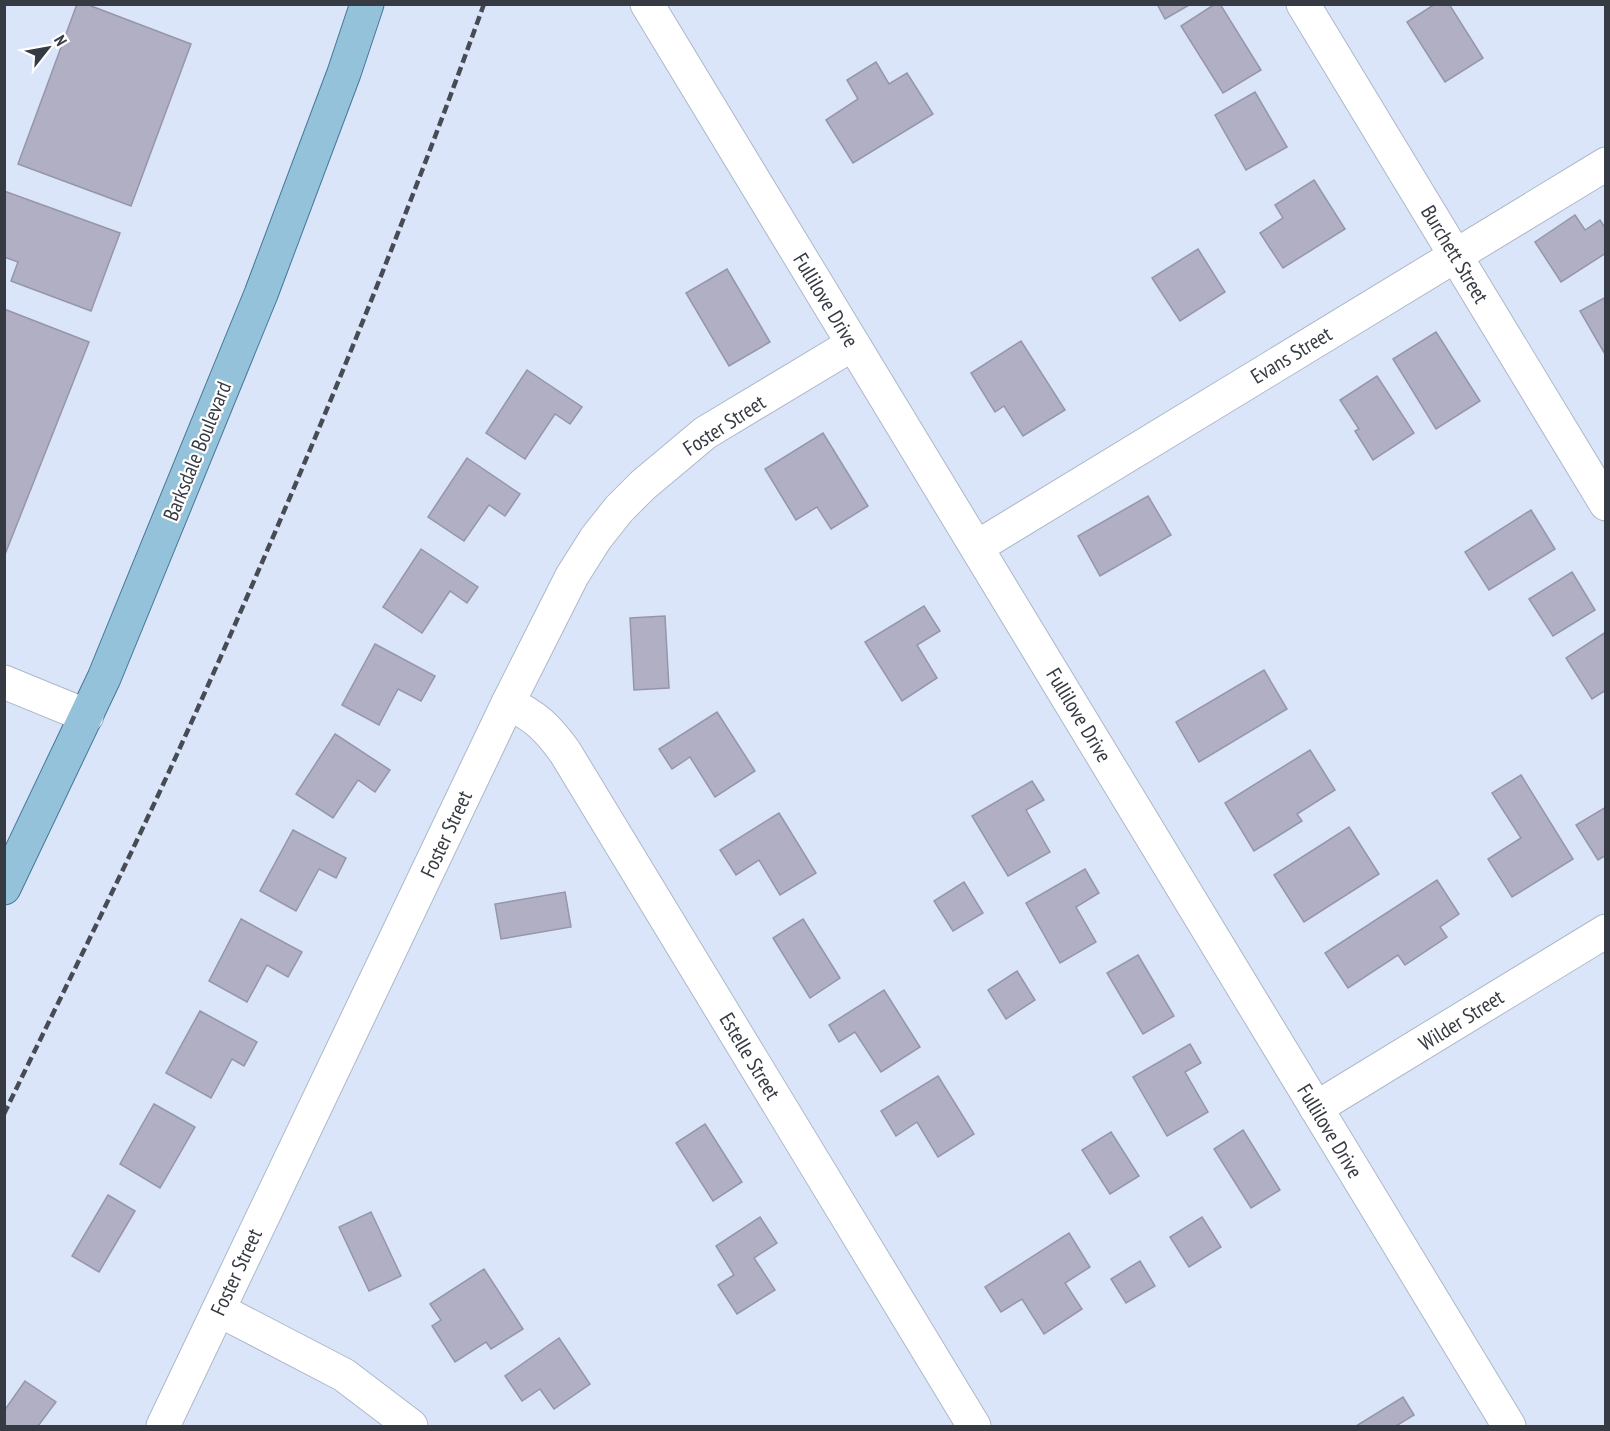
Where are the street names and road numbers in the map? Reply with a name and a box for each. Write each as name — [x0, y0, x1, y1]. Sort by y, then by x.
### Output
street label: Burchett Street — [1415, 200, 1495, 308]
street label: Fullilove Drive — [787, 248, 865, 352]
street label: Evans Street — [1246, 320, 1337, 390]
street label: Barksdale Boulevard — [157, 378, 237, 524]
street label: Foster Street — [678, 388, 770, 462]
street label: Fullilove Drive — [1040, 663, 1118, 767]
street label: Foster Street — [414, 786, 478, 882]
street label: Wilder Street — [1414, 983, 1509, 1057]
street label: Estelle Street — [714, 1008, 787, 1105]
street label: Fullilove Drive — [1291, 1079, 1369, 1183]
street label: Foster Street — [204, 1224, 268, 1320]

